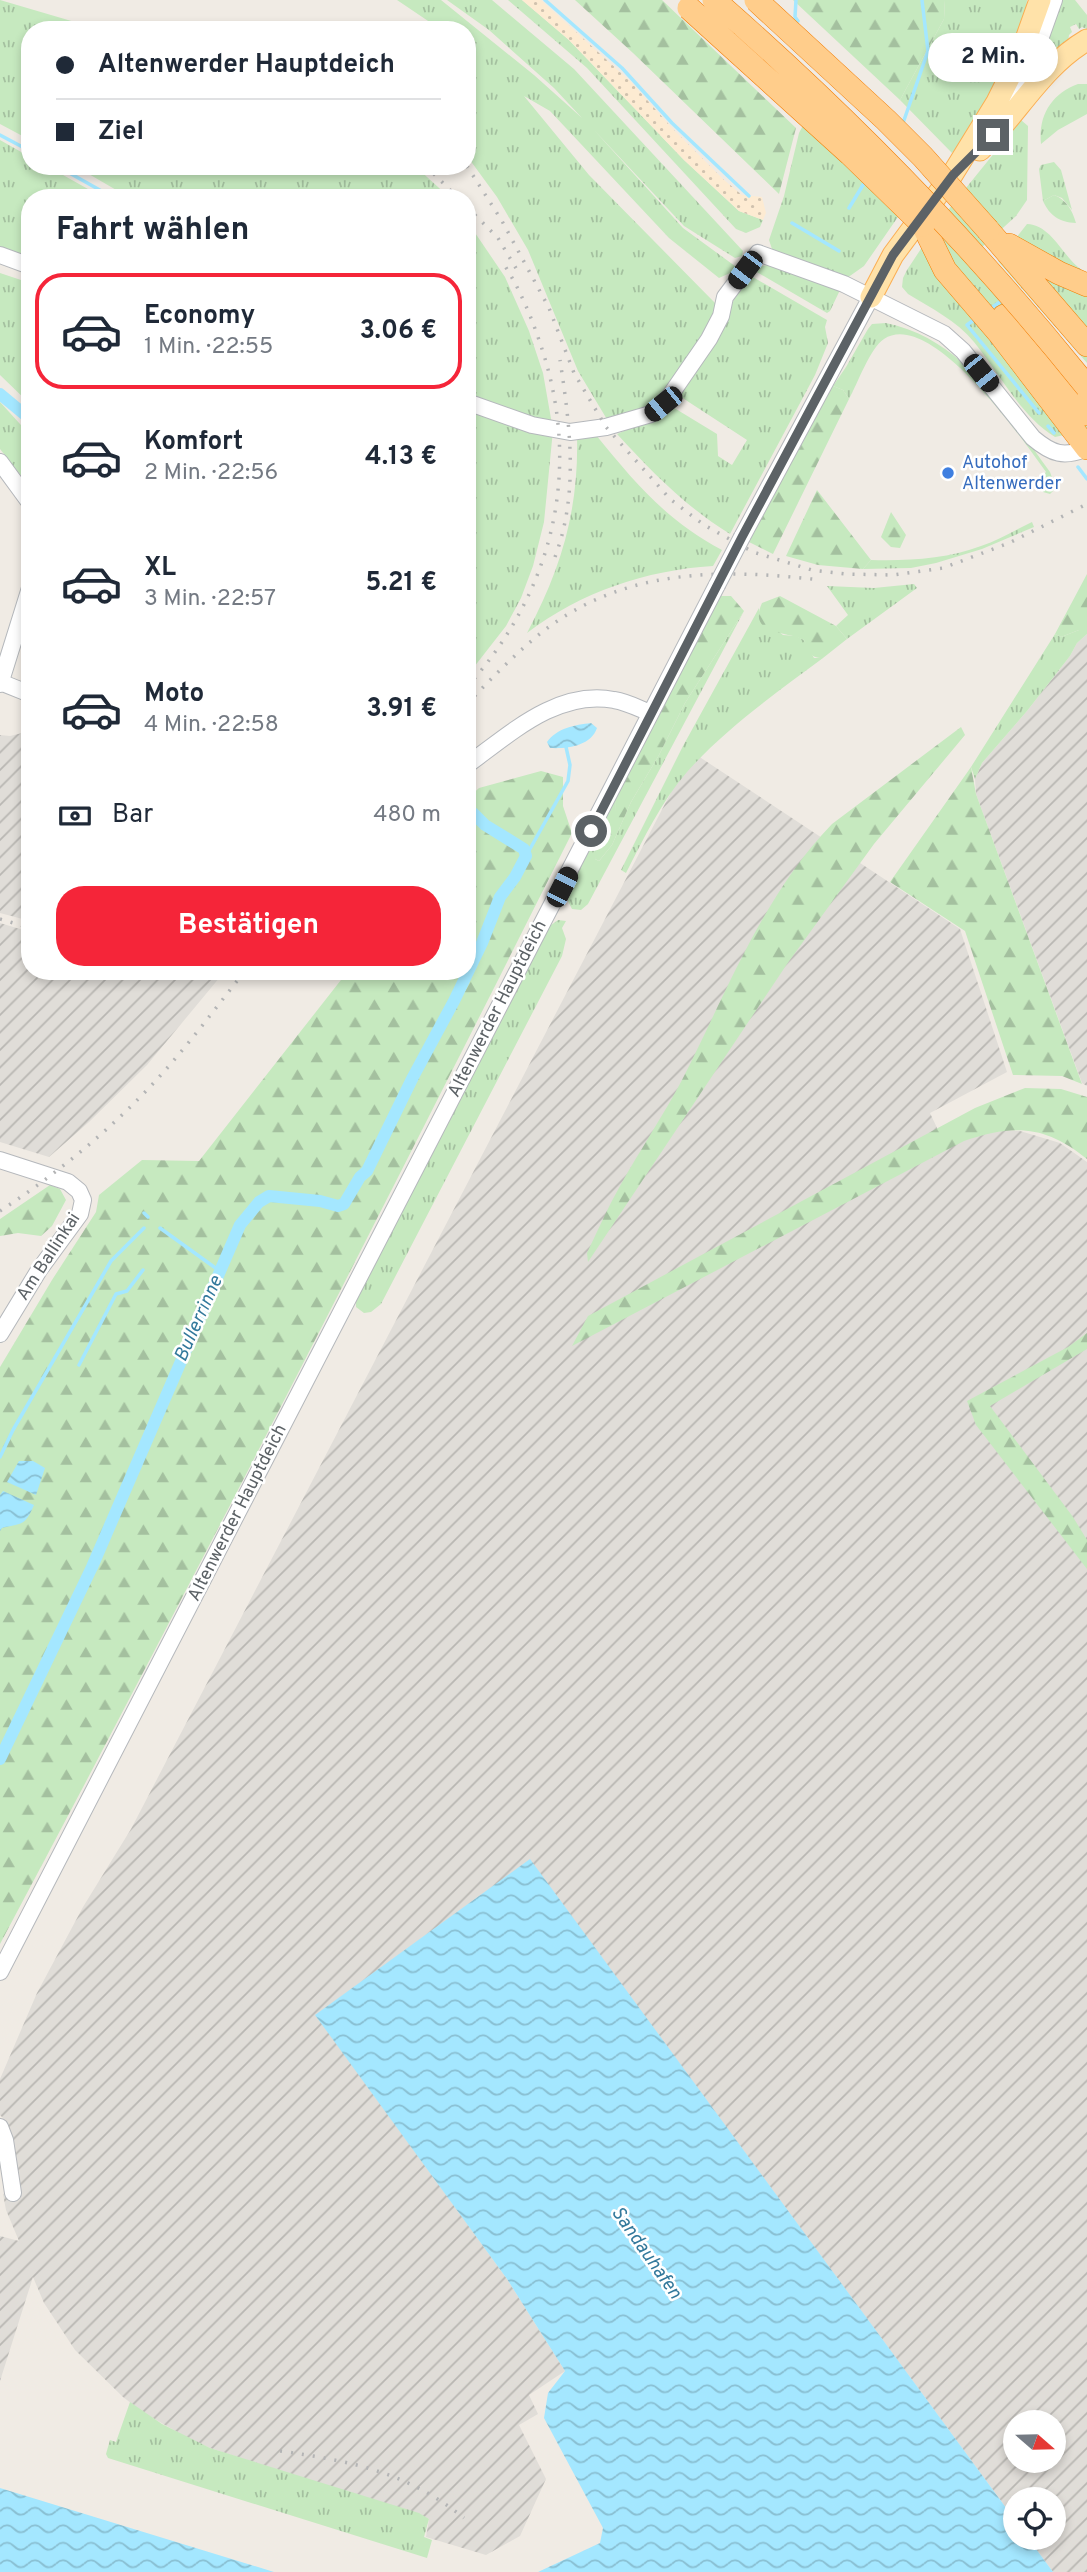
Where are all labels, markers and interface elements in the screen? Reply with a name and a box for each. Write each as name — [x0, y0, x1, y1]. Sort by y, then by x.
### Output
callout: 2 Min. — [928, 33, 1058, 82]
text: 2 Min. — [961, 43, 1025, 72]
text: Altenwerder Hauptdeich — [98, 49, 395, 82]
text: Ziel — [98, 116, 144, 149]
route end — [977, 119, 1009, 151]
text: Fahrt wählen — [56, 211, 249, 251]
car — [724, 247, 767, 293]
icon: car — [60, 300, 123, 363]
text: Economy — [144, 300, 255, 333]
text: 3.06 € — [360, 315, 437, 348]
text: 1 Min. · 22:55 — [144, 333, 273, 362]
car — [960, 350, 1003, 396]
car — [641, 383, 686, 425]
icon: car — [60, 426, 123, 489]
text: Komfort — [144, 426, 243, 459]
text: 4.13 € — [365, 441, 437, 474]
place label: Autohof Altenwerder — [962, 452, 1061, 496]
text: 2 Min. · 22:56 — [144, 459, 278, 488]
marker: Autohof Altenwerder — [940, 465, 956, 481]
icon: car — [60, 552, 123, 615]
text: XL — [144, 552, 176, 585]
text: 5.21 € — [365, 567, 437, 600]
text: 3 Min. · 22:57 — [144, 585, 276, 614]
icon: car — [60, 678, 123, 741]
text: Moto — [144, 678, 204, 711]
text: 3.91 € — [366, 693, 437, 726]
text: 4 Min. · 22:58 — [144, 711, 279, 740]
icon: cash — [56, 797, 94, 835]
text: Bar — [112, 799, 153, 832]
text: 480 m — [373, 801, 441, 830]
route start — [575, 815, 607, 847]
car — [544, 864, 581, 910]
button: Bestätigen — [56, 886, 441, 966]
street label: Altenwerder Hauptdeich — [443, 917, 553, 1101]
street label: Am Ballinkai — [12, 1209, 86, 1305]
water label: Bullerrinne — [169, 1272, 229, 1366]
street label: Altenwerder Hauptdeich — [183, 1421, 293, 1605]
water label: Sandauhafen — [605, 2202, 687, 2304]
north arrow — [1003, 2410, 1066, 2473]
map controls — [1003, 2410, 1066, 2550]
button: locate — [1003, 2487, 1066, 2550]

